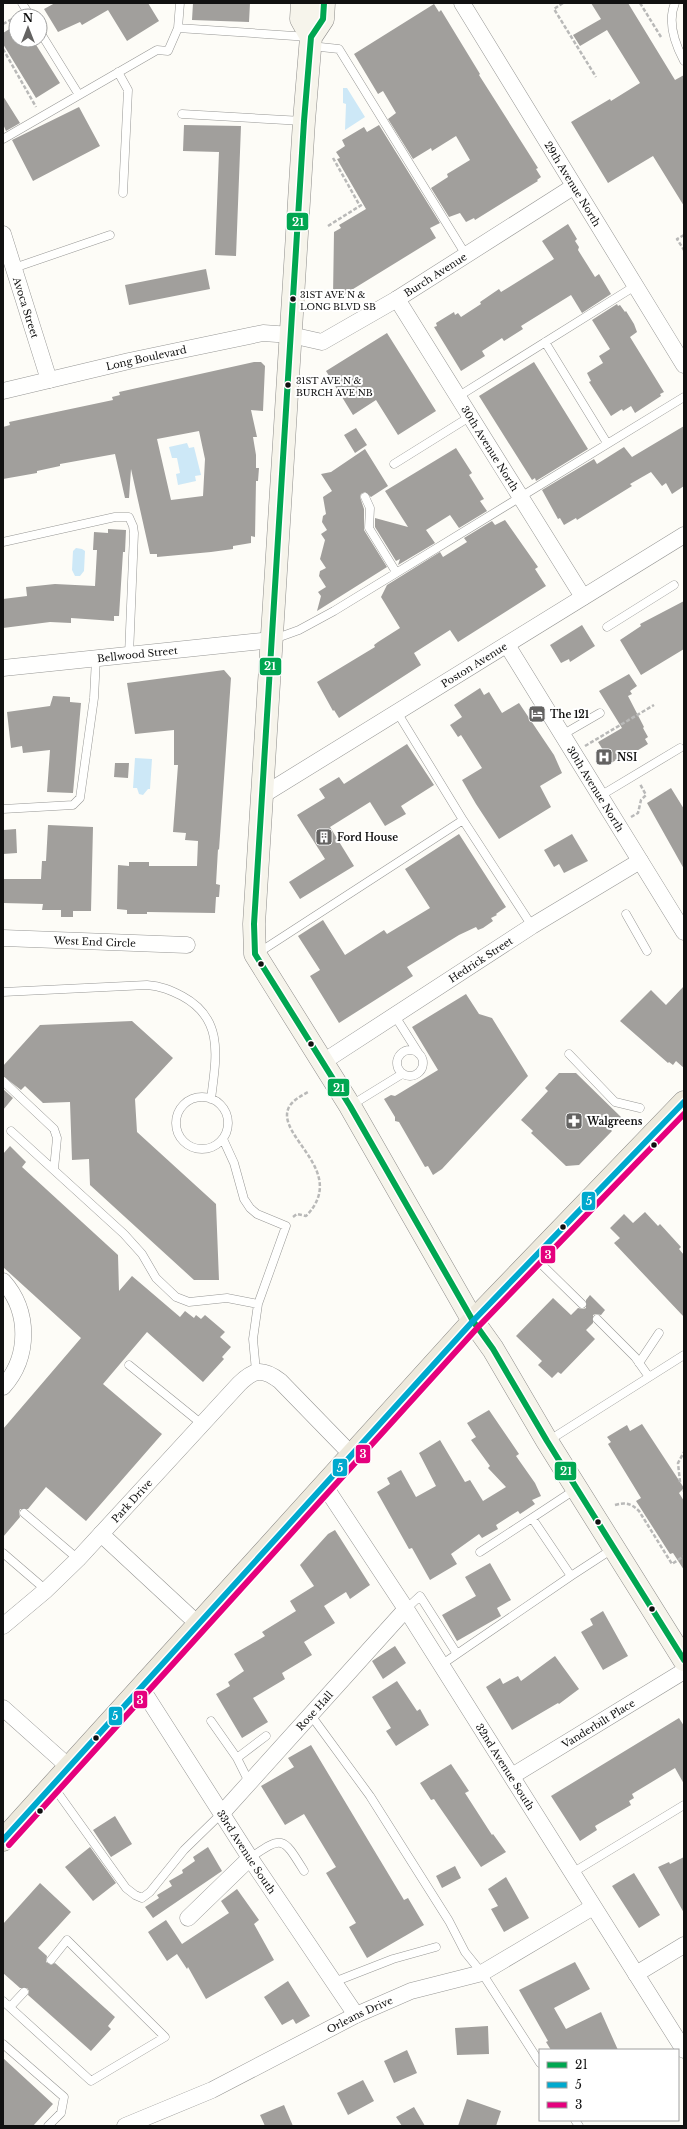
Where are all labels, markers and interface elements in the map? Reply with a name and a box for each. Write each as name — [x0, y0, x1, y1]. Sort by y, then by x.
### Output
north arrow — [8, 8, 48, 48]
text: N — [23, 11, 34, 25]
street label: 29th Avenue North — [542, 139, 604, 229]
line badge: 21 — [286, 212, 309, 231]
text: 21 — [292, 215, 304, 229]
street label: Burch Avenue — [401, 250, 469, 299]
street label: Avoca Street — [10, 274, 42, 340]
place label: 31ST AVE N & LONG BLVD SB — [300, 289, 376, 312]
marker: 31ST AVE N & LONG BLVD SB — [288, 294, 298, 304]
street label: Long Boulevard — [104, 343, 188, 373]
place label: 31ST AVE N & BURCH AVE NB — [296, 375, 373, 398]
marker: 31ST AVE N & BURCH AVE NB — [283, 380, 293, 390]
street label: 30th Avenue North — [459, 403, 522, 493]
street label: Poston Avenue — [438, 639, 510, 690]
street label: Bellwood Street — [96, 643, 178, 665]
line badge: 21 — [259, 657, 282, 676]
text: 21 — [264, 659, 276, 673]
hotel icon: The 121 — [527, 704, 547, 724]
place label: The 121 — [550, 708, 590, 721]
street label: 30th Avenue North — [564, 744, 627, 834]
hospital icon: NSI — [594, 747, 614, 767]
place label: NSI — [617, 751, 637, 764]
building icon: Ford House — [314, 827, 334, 847]
place label: Ford House — [337, 831, 398, 844]
street label: West End Circle — [53, 933, 137, 950]
street label: Hedrick Street — [446, 934, 515, 985]
unlabelled marker — [256, 959, 266, 969]
unlabelled marker — [306, 1039, 316, 1049]
line badge: 21 — [327, 1078, 350, 1097]
text: 21 — [333, 1081, 345, 1095]
pharmacy icon: Walgreens — [564, 1111, 584, 1131]
place label: Walgreens — [586, 1115, 643, 1128]
unlabelled marker — [649, 1140, 659, 1150]
line badge: 5 — [581, 1191, 596, 1211]
text: 5 — [586, 1194, 593, 1208]
unlabelled marker — [558, 1222, 568, 1232]
line badge: 3 — [540, 1245, 556, 1264]
text: 3 — [544, 1248, 552, 1262]
line badge: 3 — [355, 1444, 371, 1464]
text: 3 — [359, 1447, 367, 1461]
line badge: 5 — [332, 1458, 348, 1477]
text: 5 — [337, 1461, 344, 1475]
line badge: 21 — [554, 1461, 577, 1481]
text: 21 — [560, 1464, 572, 1478]
street label: Park Drive — [108, 1476, 155, 1525]
unlabelled marker — [593, 1517, 603, 1527]
unlabelled marker — [647, 1604, 657, 1614]
street label: Rose Hall — [293, 1688, 336, 1733]
line badge: 3 — [133, 1690, 148, 1709]
text: 3 — [136, 1693, 144, 1707]
street label: Vanderbilt Place — [558, 1696, 637, 1751]
line badge: 5 — [108, 1706, 123, 1726]
text: 5 — [112, 1709, 119, 1723]
street label: 32nd Avenue South — [473, 1721, 538, 1812]
unlabelled marker — [91, 1733, 101, 1743]
unlabelled marker — [35, 1806, 45, 1816]
street label: 33rd Avenue South — [214, 1807, 279, 1896]
street label: Orleans Drive — [324, 1993, 395, 2036]
legend — [539, 2049, 679, 2121]
text: 21 — [575, 2057, 588, 2072]
text: 5 — [575, 2077, 582, 2092]
text: 3 — [575, 2097, 582, 2112]

